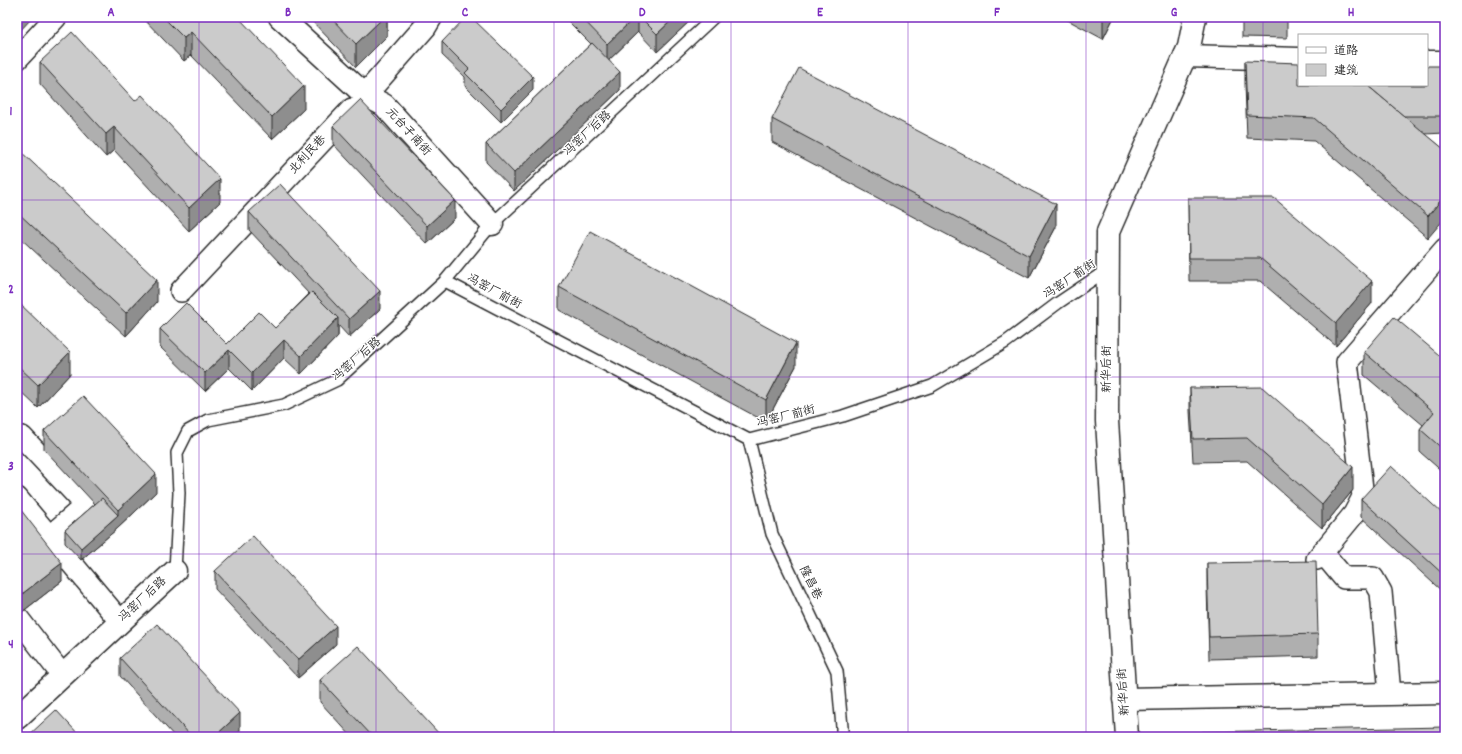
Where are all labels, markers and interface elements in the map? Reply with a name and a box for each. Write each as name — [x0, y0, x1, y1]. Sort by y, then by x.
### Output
text: A — [107, 4, 115, 23]
text: B — [285, 4, 291, 23]
text: C — [462, 4, 469, 23]
text: D — [639, 4, 646, 23]
text: E — [817, 4, 824, 23]
text: F — [994, 4, 1000, 23]
text: G — [1171, 4, 1178, 23]
text: H — [1348, 4, 1355, 23]
legend — [1298, 34, 1428, 86]
text: 道路 — [1334, 43, 1358, 60]
text: 建筑 — [1334, 63, 1358, 80]
text: 1 — [10, 103, 13, 122]
street label: 元台子南街 — [382, 104, 434, 160]
street label: 冯窑厂后路 — [560, 107, 616, 161]
street label: 北利民巷 — [285, 132, 331, 178]
street label: 冯窑厂前街 — [1040, 256, 1100, 304]
street label: 冯窑厂前街 — [464, 270, 524, 314]
text: 2 — [8, 281, 14, 300]
street label: 冯窑厂后路 — [329, 334, 385, 386]
street label: 新华后街 — [1099, 345, 1116, 393]
street label: 冯窑厂前街 — [755, 401, 817, 433]
text: 3 — [8, 458, 14, 477]
street label: 隆昌巷 — [794, 563, 826, 603]
street label: 冯窑厂后路 — [115, 573, 171, 627]
text: 4 — [8, 636, 14, 655]
street label: 新华后街 — [1114, 667, 1134, 717]

